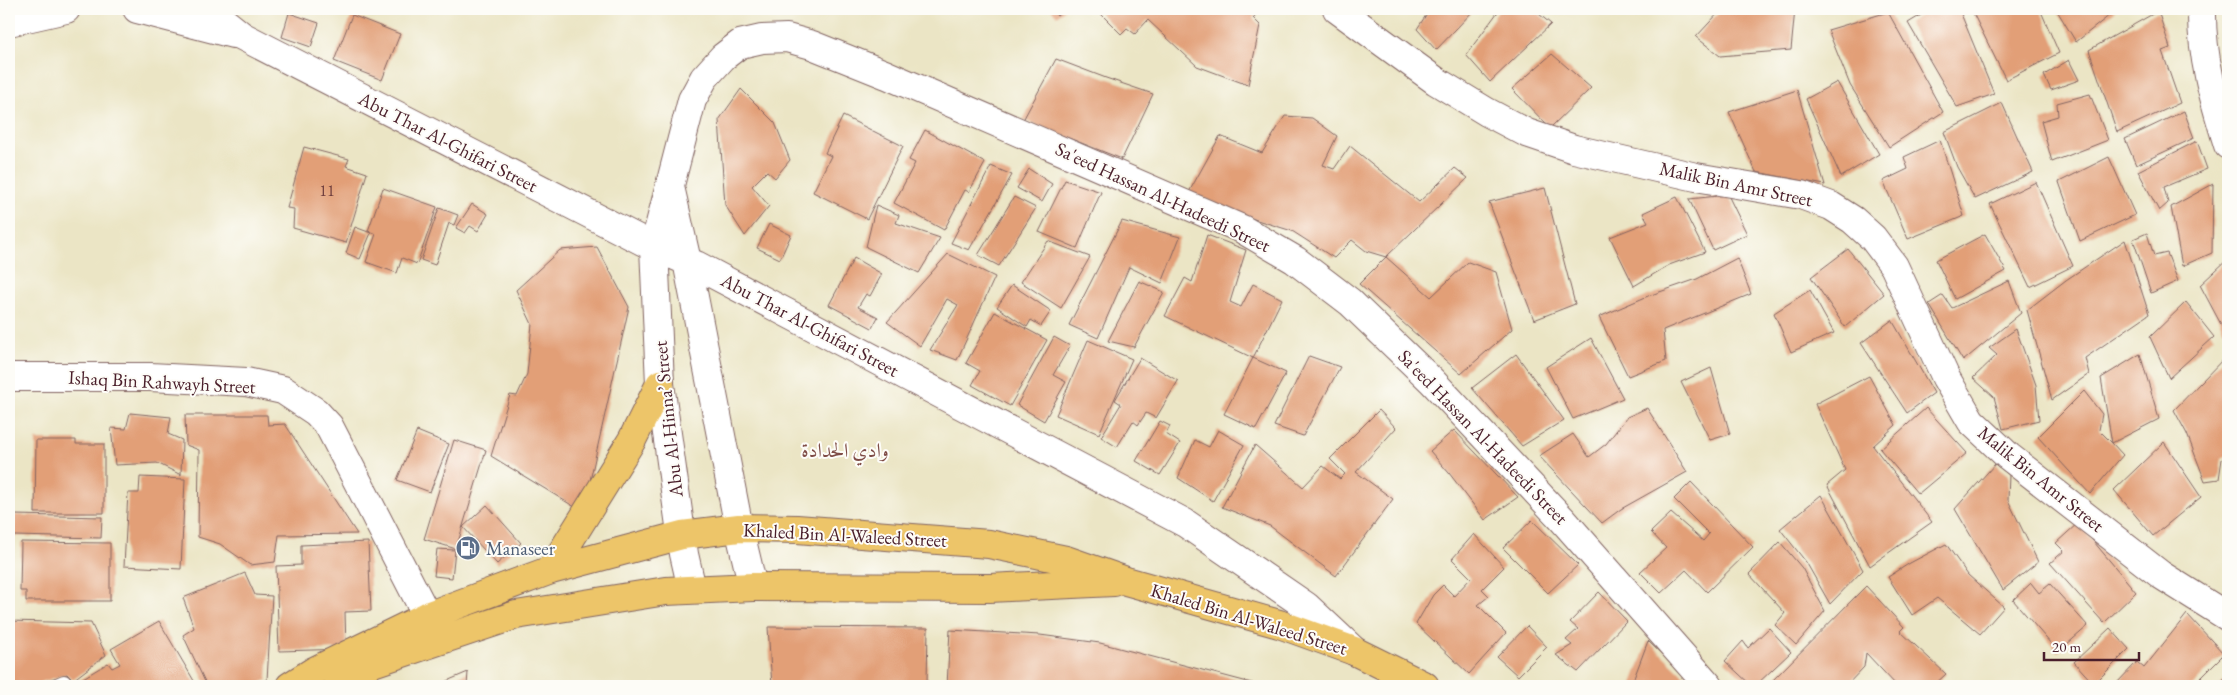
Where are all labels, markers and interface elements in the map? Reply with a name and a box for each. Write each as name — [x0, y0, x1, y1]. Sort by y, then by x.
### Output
street label: Abu Thar Al-Ghifari Street — [353, 85, 542, 198]
street label: Sa'eed Hassan Al-Hadeedi Street — [1051, 136, 1275, 258]
street label: Malik Bin Amr Street — [1657, 156, 1815, 212]
house number: 11 — [319, 180, 335, 201]
street label: Abu Thar Al-Ghifari Street — [716, 267, 903, 383]
street label: Abu Al-Hinna’ Street — [647, 340, 689, 499]
street label: Sa'eed Hassan Al-Hadeedi Street — [1393, 344, 1573, 530]
street label: Ishaq Bin Rahwayh Street — [68, 365, 256, 399]
street label: Malik Bin Amr Street — [1973, 420, 2109, 538]
district label: وادي الحدادة — [801, 437, 889, 466]
street label: Khaled Bin Al-Waleed Street — [743, 517, 948, 553]
fuel station icon: Manaseer — [455, 535, 481, 561]
place label: Manaseer — [486, 536, 556, 561]
street label: Khaled Bin Al-Waleed Street — [1148, 577, 1350, 661]
scale bar — [2044, 630, 2140, 662]
text: 20 m — [2052, 637, 2081, 656]

